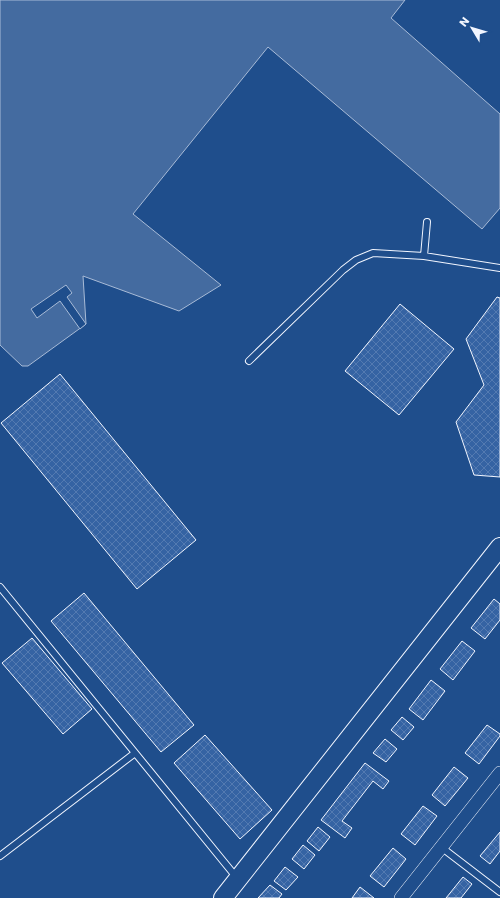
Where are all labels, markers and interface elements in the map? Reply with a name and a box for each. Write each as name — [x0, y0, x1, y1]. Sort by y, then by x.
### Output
north arrow — [452, 8, 492, 48]
text: N — [455, 14, 473, 30]

